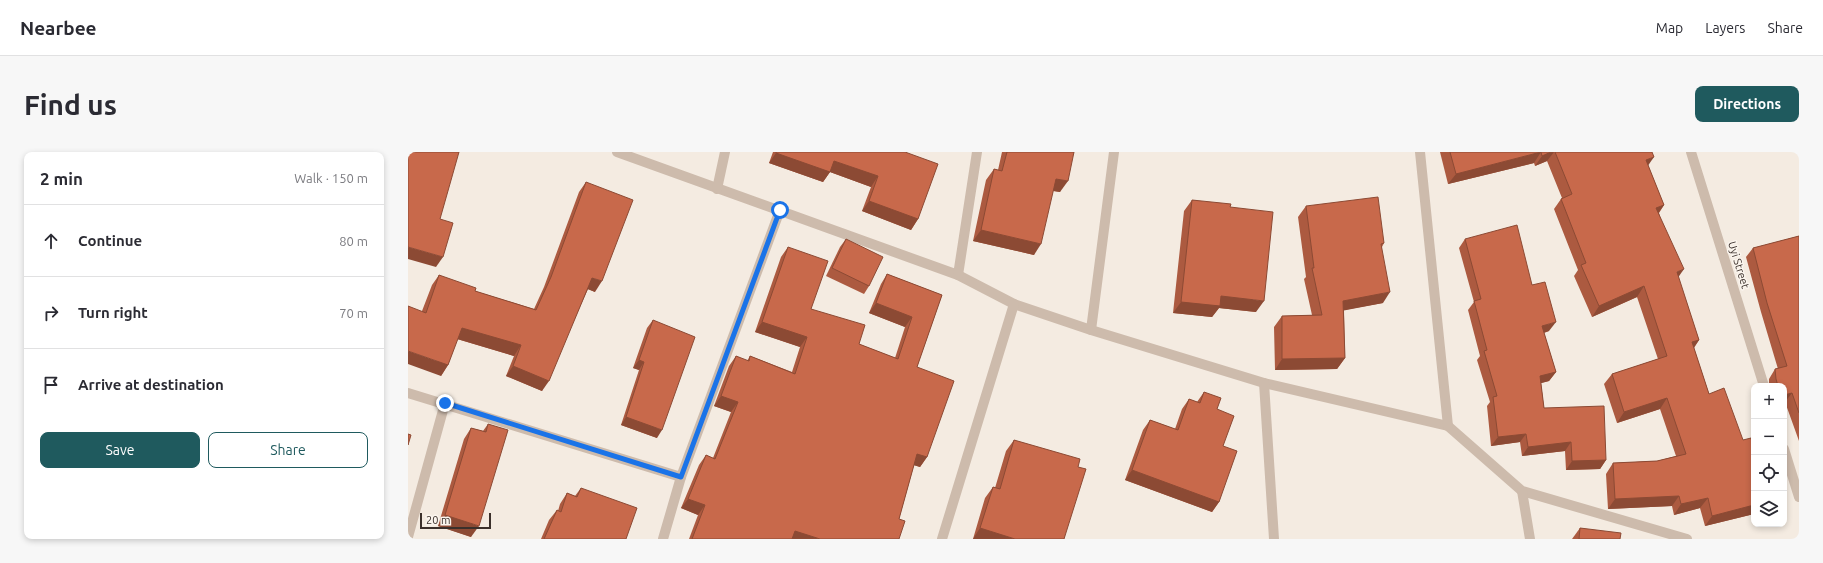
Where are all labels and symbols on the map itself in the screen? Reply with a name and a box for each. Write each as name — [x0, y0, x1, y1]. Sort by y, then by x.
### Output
route start — [771, 201, 789, 219]
street label: Uyi Street — [1726, 240, 1752, 291]
route end — [436, 394, 454, 412]
scale bar — [420, 511, 491, 530]

